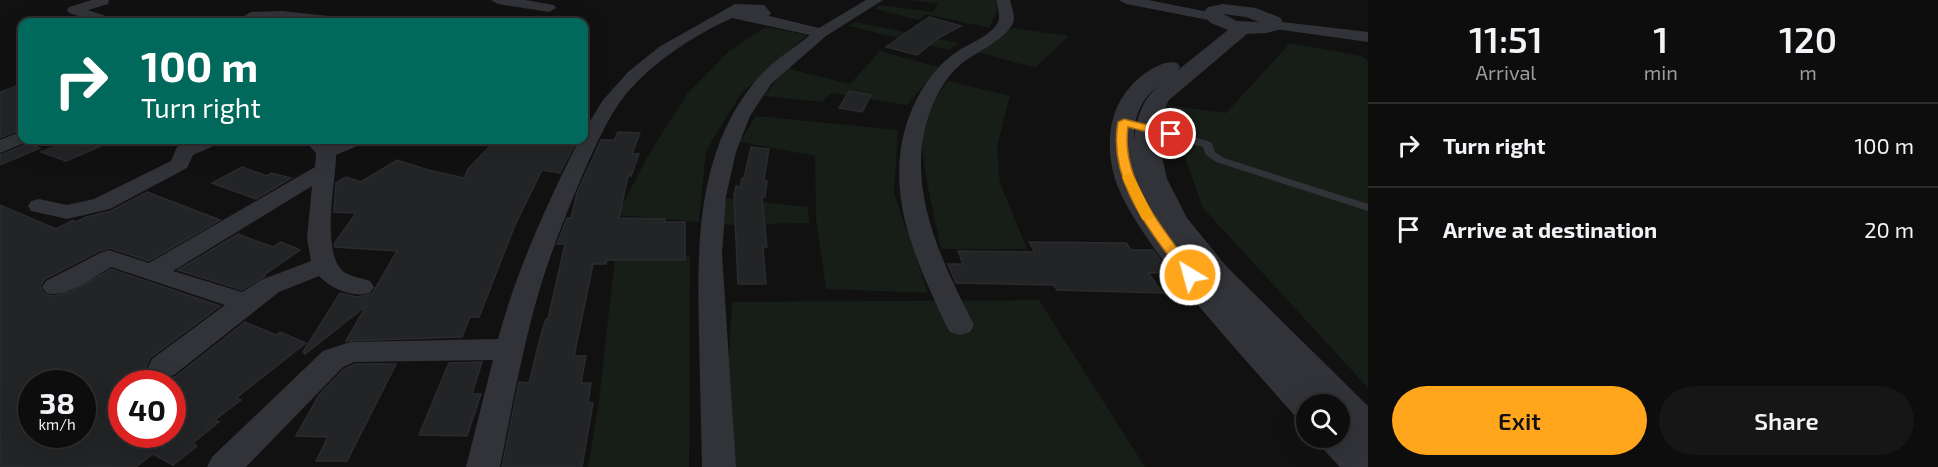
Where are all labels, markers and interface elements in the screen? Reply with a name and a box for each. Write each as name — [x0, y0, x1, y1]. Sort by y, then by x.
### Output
text: 11:51 — [1469, 17, 1543, 60]
text: 1 — [1653, 17, 1668, 60]
text: 120 — [1779, 17, 1837, 60]
text: 100 m — [141, 40, 258, 90]
icon: right — [42, 42, 120, 120]
text: Arrival — [1475, 60, 1536, 84]
text: min — [1644, 60, 1678, 84]
text: m — [1799, 60, 1817, 84]
text: Turn right — [141, 91, 261, 123]
pin — [1145, 108, 1196, 159]
icon: arrive — [1154, 117, 1187, 150]
icon: right — [1392, 129, 1425, 162]
text: Turn right — [1443, 132, 1545, 158]
text: 100 m — [1855, 132, 1914, 158]
icon: arrive — [1392, 213, 1425, 246]
text: Arrive at destination — [1443, 216, 1657, 242]
text: 20 m — [1864, 216, 1914, 242]
position arrow — [1158, 243, 1222, 307]
speed limit sign: 40 — [108, 370, 186, 448]
text: 38 — [39, 384, 75, 420]
button: Exit — [1392, 386, 1647, 455]
button: Share — [1659, 386, 1914, 455]
map controls — [1296, 394, 1350, 448]
button: search — [1296, 394, 1350, 448]
text: km/h — [38, 415, 76, 433]

